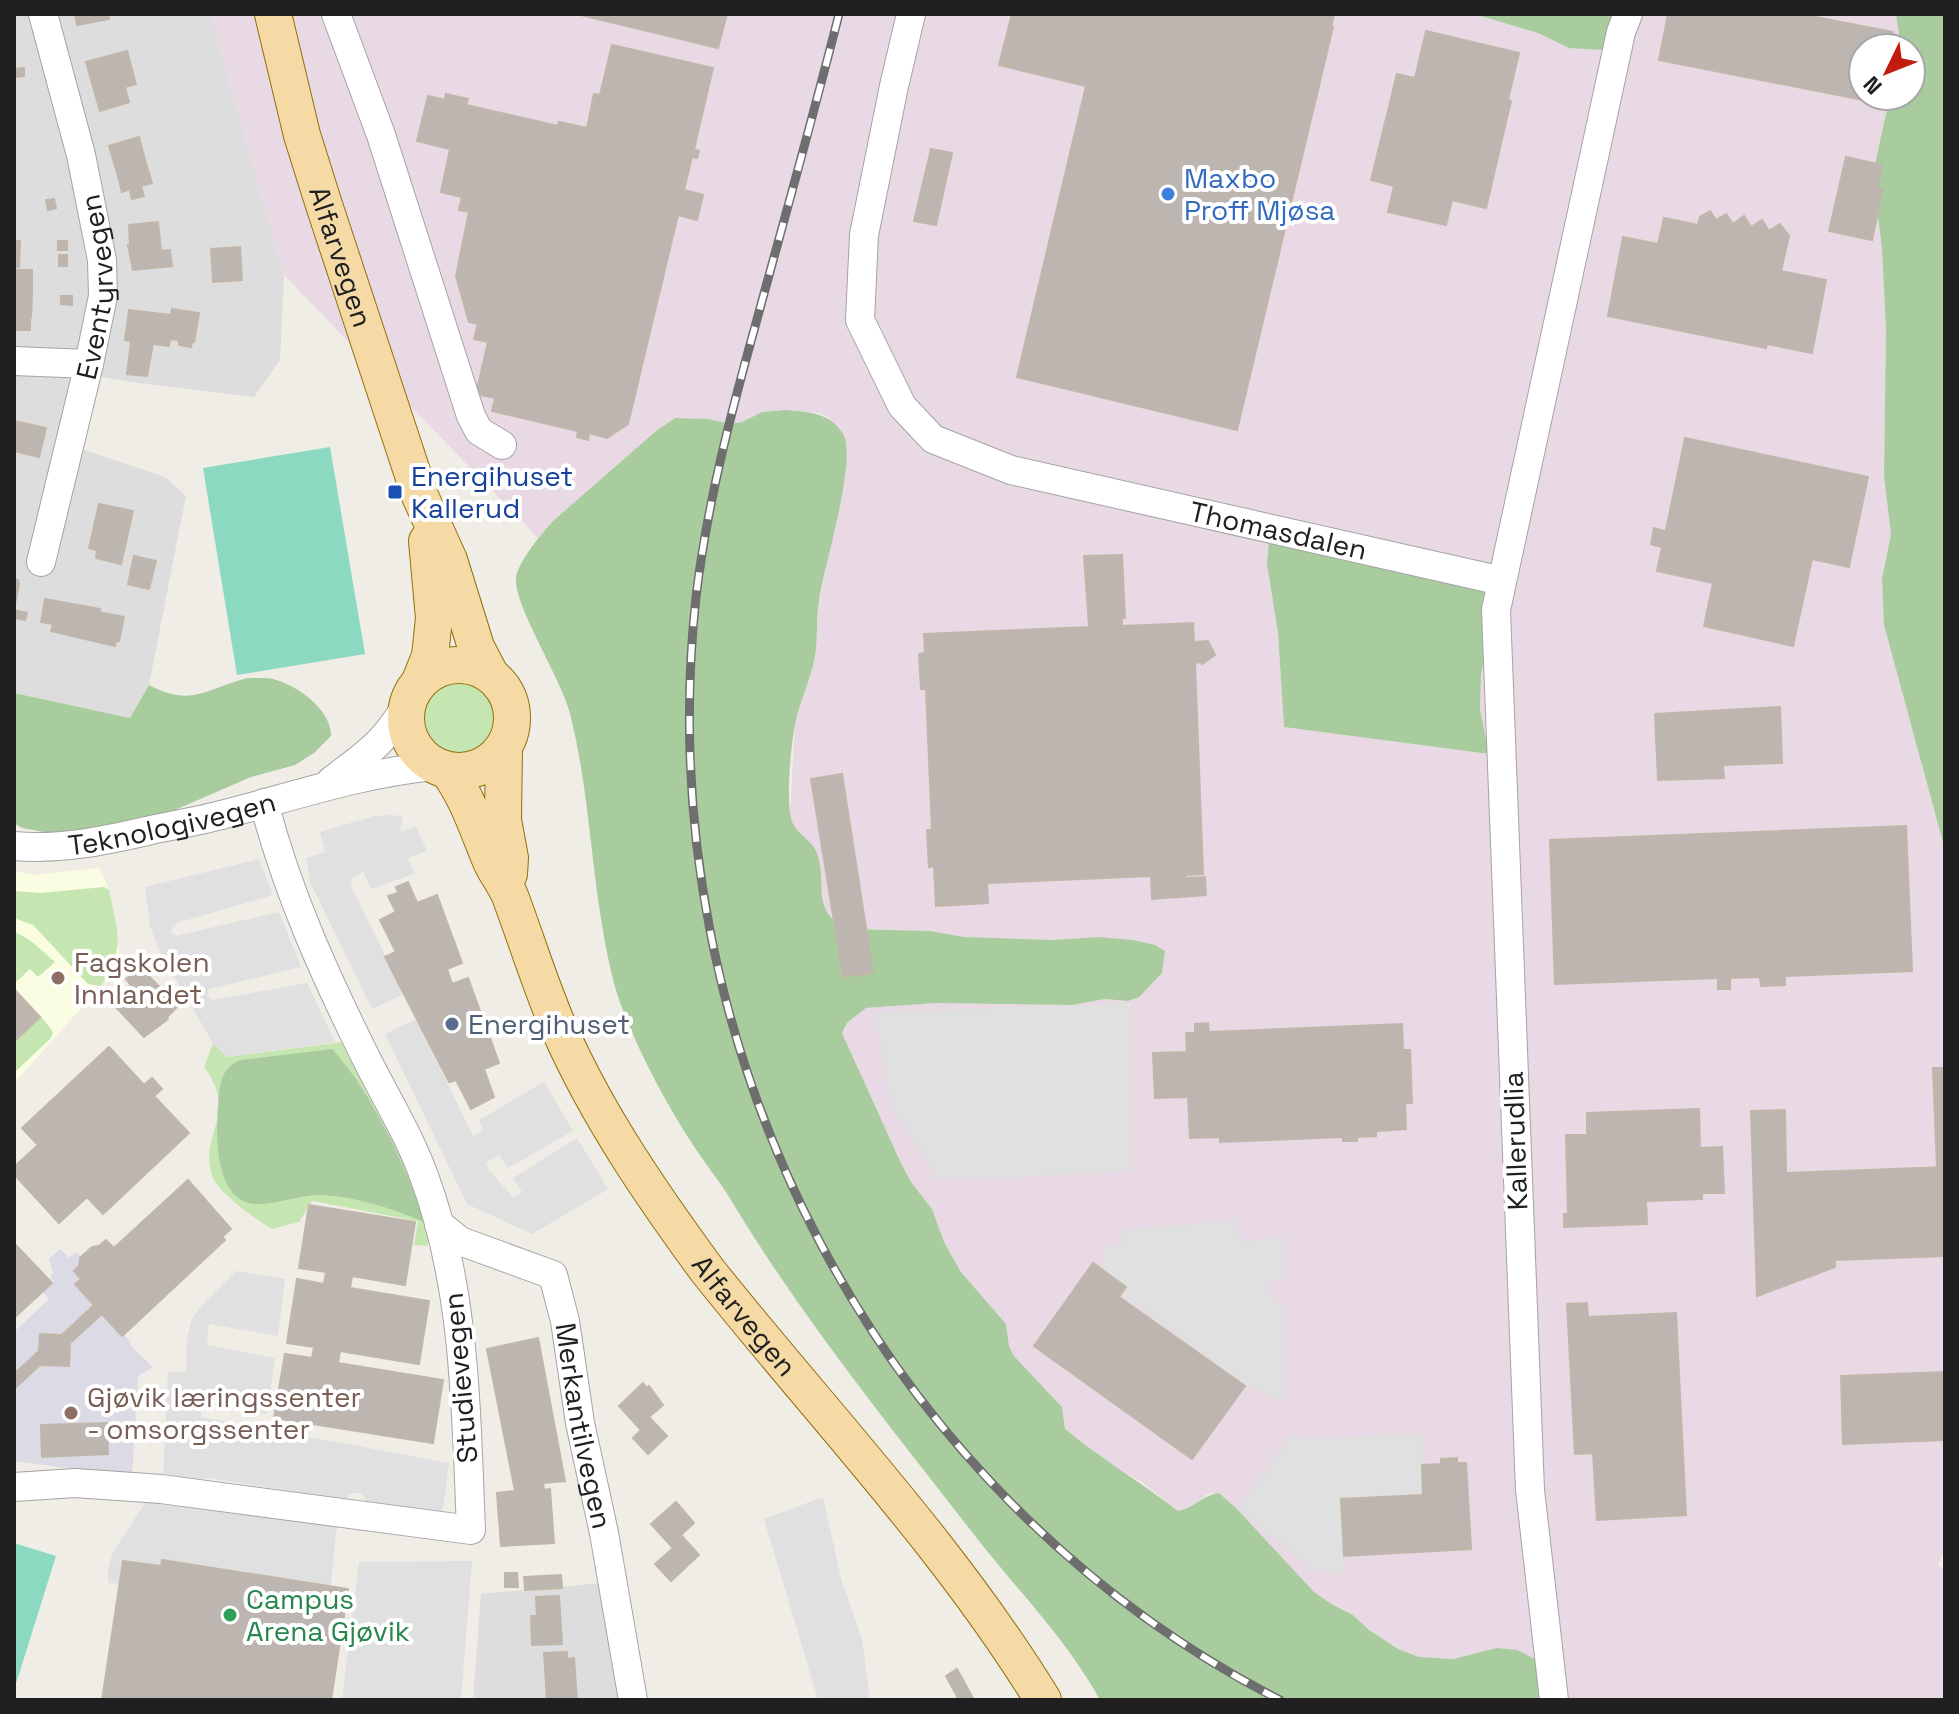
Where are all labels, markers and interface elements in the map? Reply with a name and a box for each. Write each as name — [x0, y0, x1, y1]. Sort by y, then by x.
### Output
north arrow — [1847, 32, 1927, 112]
text: N — [1857, 71, 1888, 101]
place label: Maxbo Proff Mjøsa — [1184, 160, 1335, 228]
street label: Alfarvegen — [301, 182, 381, 332]
marker: Maxbo Proff Mjøsa — [1159, 185, 1177, 203]
street label: Eventyrvegen — [68, 191, 121, 383]
place label: Energihuset Kallerud — [411, 458, 573, 526]
marker: Energihuset Kallerud — [386, 483, 404, 501]
street label: Thomasdalen — [1186, 493, 1370, 568]
street label: Teknologivegen — [66, 783, 280, 863]
place label: Fagskolen Innlandet — [74, 944, 210, 1012]
marker: Fagskolen Innlandet — [49, 969, 67, 987]
place label: Energihuset — [468, 1006, 630, 1042]
marker: Energihuset — [443, 1015, 461, 1033]
street label: Kallerudlia — [1495, 1071, 1535, 1211]
street label: Alfarvegen — [684, 1248, 805, 1384]
street label: Studievegen — [435, 1291, 485, 1465]
street label: Merkantilvegen — [548, 1321, 621, 1532]
place label: Gjøvik læringssenter - omsorgssenter — [87, 1379, 361, 1447]
marker: Gjøvik læringssenter - omsorgssenter — [62, 1404, 80, 1422]
place label: Campus Arena Gjøvik — [246, 1581, 410, 1649]
marker: Campus Arena Gjøvik — [221, 1606, 239, 1624]

